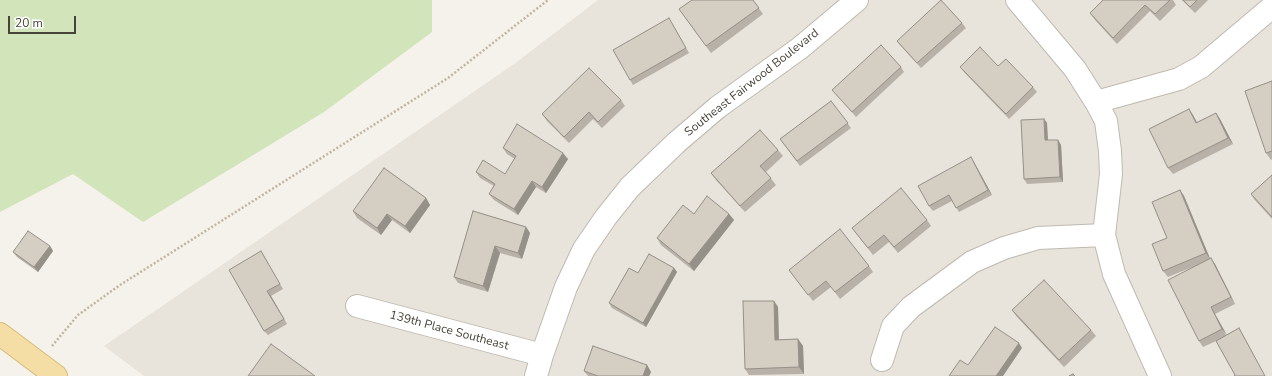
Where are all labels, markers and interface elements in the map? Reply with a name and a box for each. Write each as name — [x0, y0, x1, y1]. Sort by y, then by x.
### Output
scale bar — [10, 8, 78, 34]
text: 20 m — [15, 15, 43, 31]
street label: Southeast Fairwood Boulevard — [682, 26, 822, 140]
street label: 139th Place Southeast — [388, 308, 510, 354]

